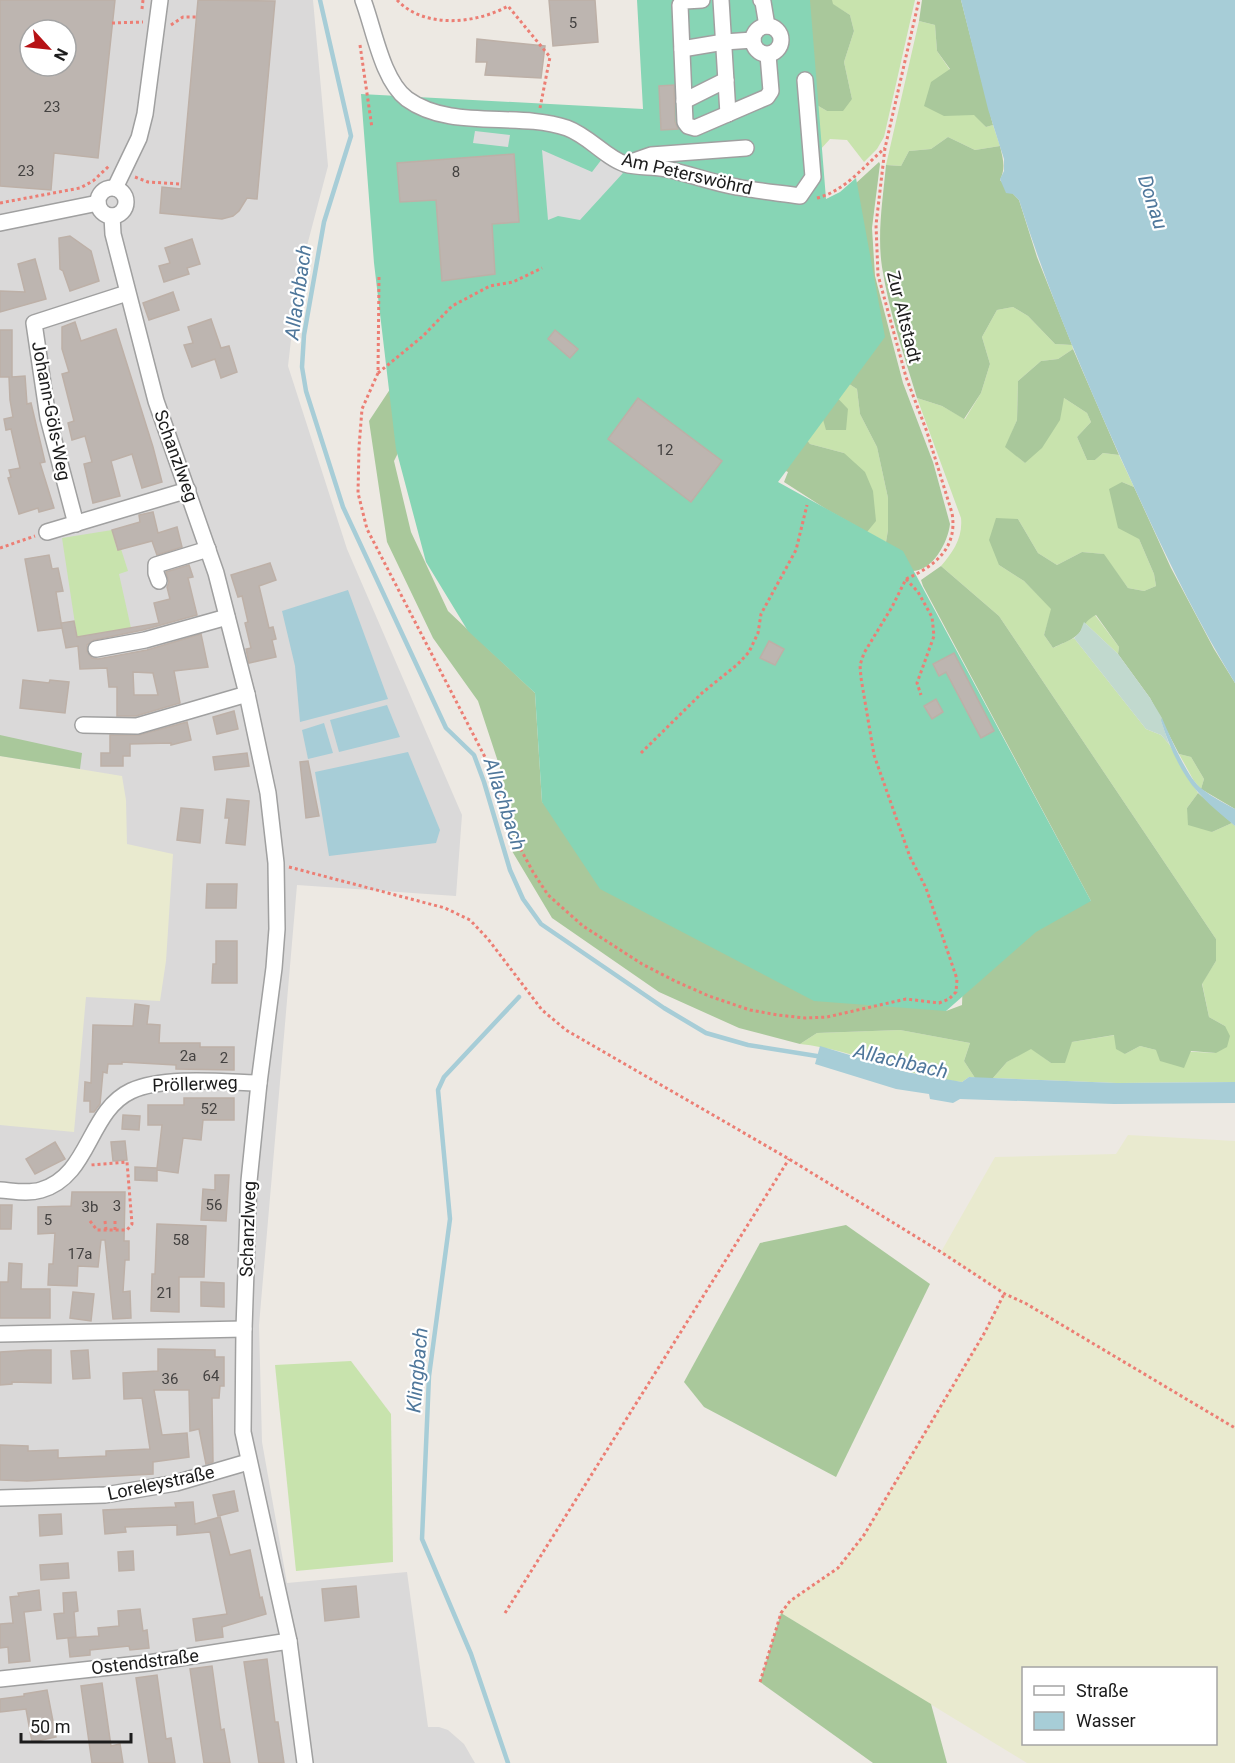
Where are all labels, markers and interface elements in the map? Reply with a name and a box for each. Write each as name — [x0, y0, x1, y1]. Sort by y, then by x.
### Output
house number: 5 — [569, 14, 577, 32]
north arrow — [18, 18, 78, 78]
text: N — [50, 45, 72, 64]
house number: 23 — [44, 98, 60, 116]
street label: Am Peterswöhrd — [620, 148, 754, 199]
house number: 23 — [18, 162, 34, 180]
house number: 8 — [452, 163, 460, 181]
water label: Donau — [1133, 172, 1173, 233]
water label: Allachbach — [279, 243, 317, 342]
street label: Zur Altstadt — [883, 269, 926, 365]
street label: Johann-Göls-Weg — [28, 340, 75, 482]
street label: Schanzlweg — [150, 407, 203, 505]
house number: 12 — [657, 441, 673, 459]
water label: Allachbach — [478, 754, 531, 853]
water label: Allachbach — [851, 1038, 950, 1083]
house number: 2a — [180, 1047, 196, 1065]
house number: 2 — [220, 1049, 228, 1067]
street label: Pröllerweg — [152, 1072, 238, 1095]
house number: 52 — [201, 1100, 217, 1118]
street label: Schanzlweg — [235, 1181, 260, 1277]
house number: 56 — [206, 1196, 222, 1214]
house number: 3 — [113, 1197, 121, 1215]
house number: 3b — [82, 1198, 98, 1216]
house number: 5 — [44, 1211, 52, 1229]
house number: 58 — [173, 1231, 189, 1249]
house number: 17a — [67, 1245, 93, 1263]
house number: 21 — [157, 1284, 173, 1302]
water label: Klingbach — [401, 1326, 433, 1414]
house number: 64 — [203, 1367, 220, 1385]
house number: 36 — [162, 1370, 178, 1388]
street label: Loreleystraße — [106, 1461, 216, 1504]
street label: Ostendstraße — [90, 1644, 200, 1679]
legend — [1022, 1667, 1217, 1745]
text: Straße — [1076, 1680, 1128, 1701]
scale bar — [21, 1706, 130, 1744]
text: Wasser — [1076, 1710, 1136, 1731]
text: 50 m — [30, 1716, 70, 1737]

